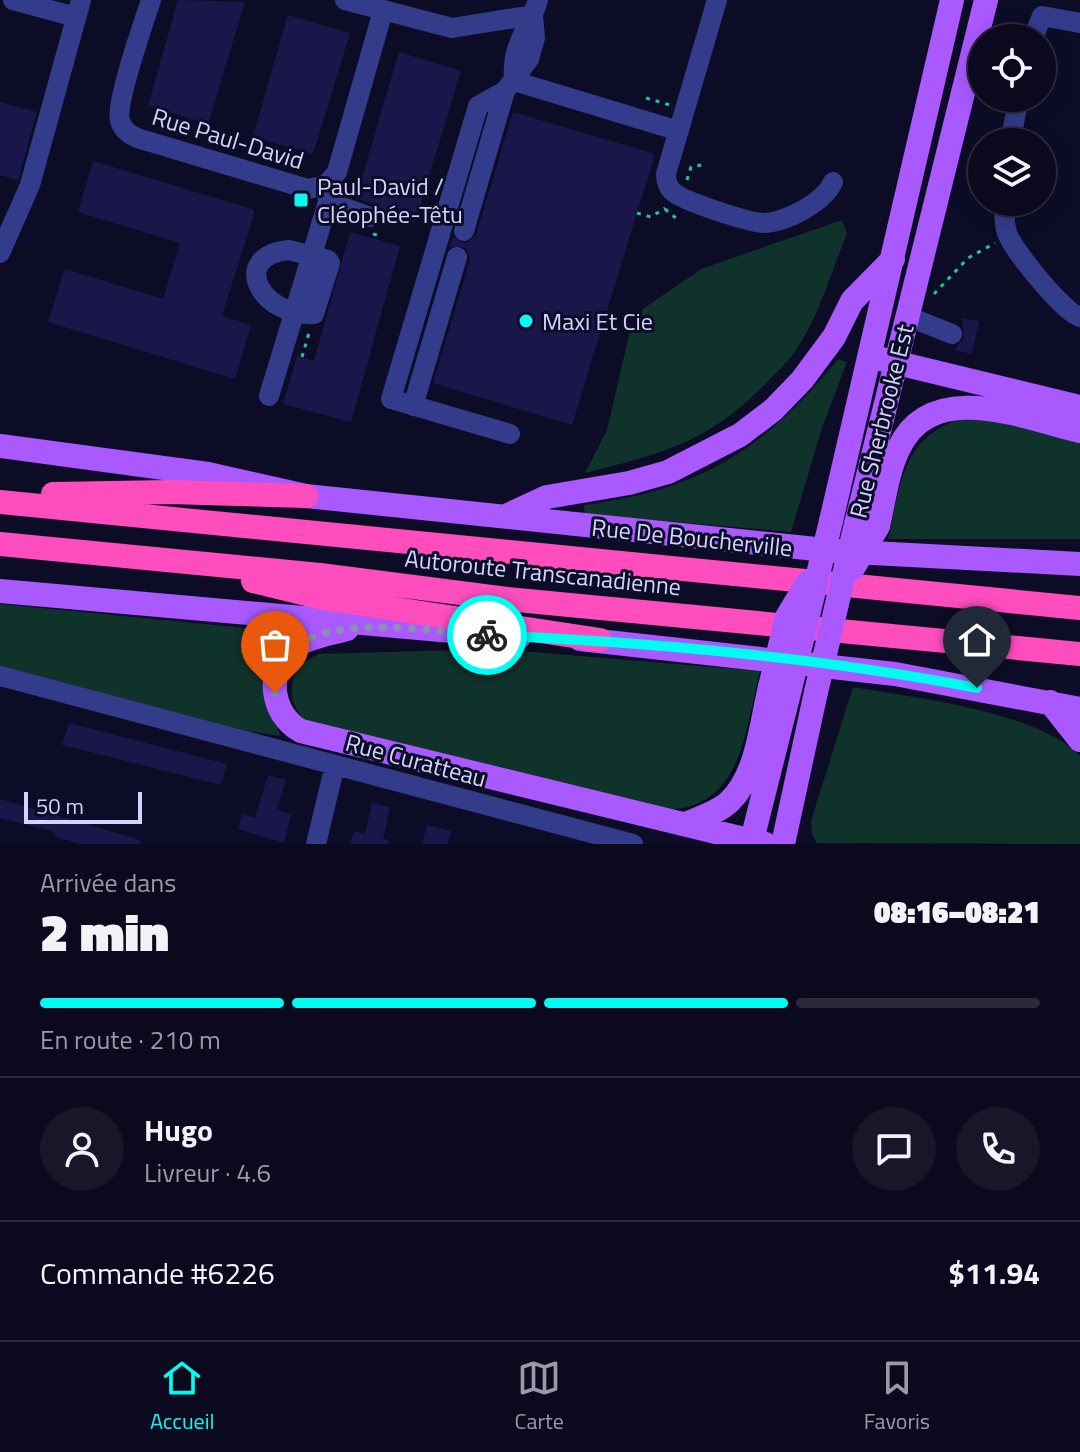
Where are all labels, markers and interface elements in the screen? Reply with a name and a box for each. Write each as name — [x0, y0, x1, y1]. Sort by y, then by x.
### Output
map controls — [968, 24, 1056, 216]
button: locate — [968, 24, 1056, 112]
street label: Rue Paul-David — [148, 98, 308, 178]
button: layers — [968, 128, 1056, 216]
place label: Paul-David / Cléophée-Têtu — [317, 168, 463, 232]
marker: Paul-David / Cléophée-Têtu — [292, 191, 310, 209]
place label: Maxi Et Cie — [542, 303, 653, 339]
marker: Maxi Et Cie — [517, 312, 535, 330]
street label: Rue Sherbrooke Est — [840, 320, 923, 522]
street label: Rue De Boucherville — [590, 509, 794, 565]
street label: Autoroute Transcanadienne — [403, 540, 683, 604]
courier — [447, 595, 527, 675]
pin — [943, 606, 1011, 688]
pin — [241, 611, 309, 693]
icon: bike — [465, 613, 509, 657]
icon: home — [955, 618, 999, 662]
icon: bag — [253, 623, 297, 667]
street label: Rue Curatteau — [342, 724, 490, 796]
scale bar — [24, 788, 142, 824]
text: 50 m — [36, 789, 84, 823]
text: Arrivée dans — [40, 863, 176, 902]
text: 08:16–08:21 — [874, 889, 1040, 935]
text: 2 min — [40, 892, 169, 971]
text: En route · 210 m — [40, 1020, 221, 1059]
button: person — [40, 1107, 124, 1191]
text: Hugo — [144, 1107, 213, 1153]
button: chat — [852, 1107, 936, 1191]
button: phone — [956, 1107, 1040, 1191]
text: Livreur · 4.6 — [144, 1153, 271, 1192]
text: Commande #6226 — [40, 1250, 275, 1296]
text: $11.94 — [948, 1250, 1040, 1296]
tab: Accueil — [150, 1356, 215, 1438]
tab: Carte — [514, 1356, 564, 1438]
tab: Favoris — [864, 1356, 930, 1438]

